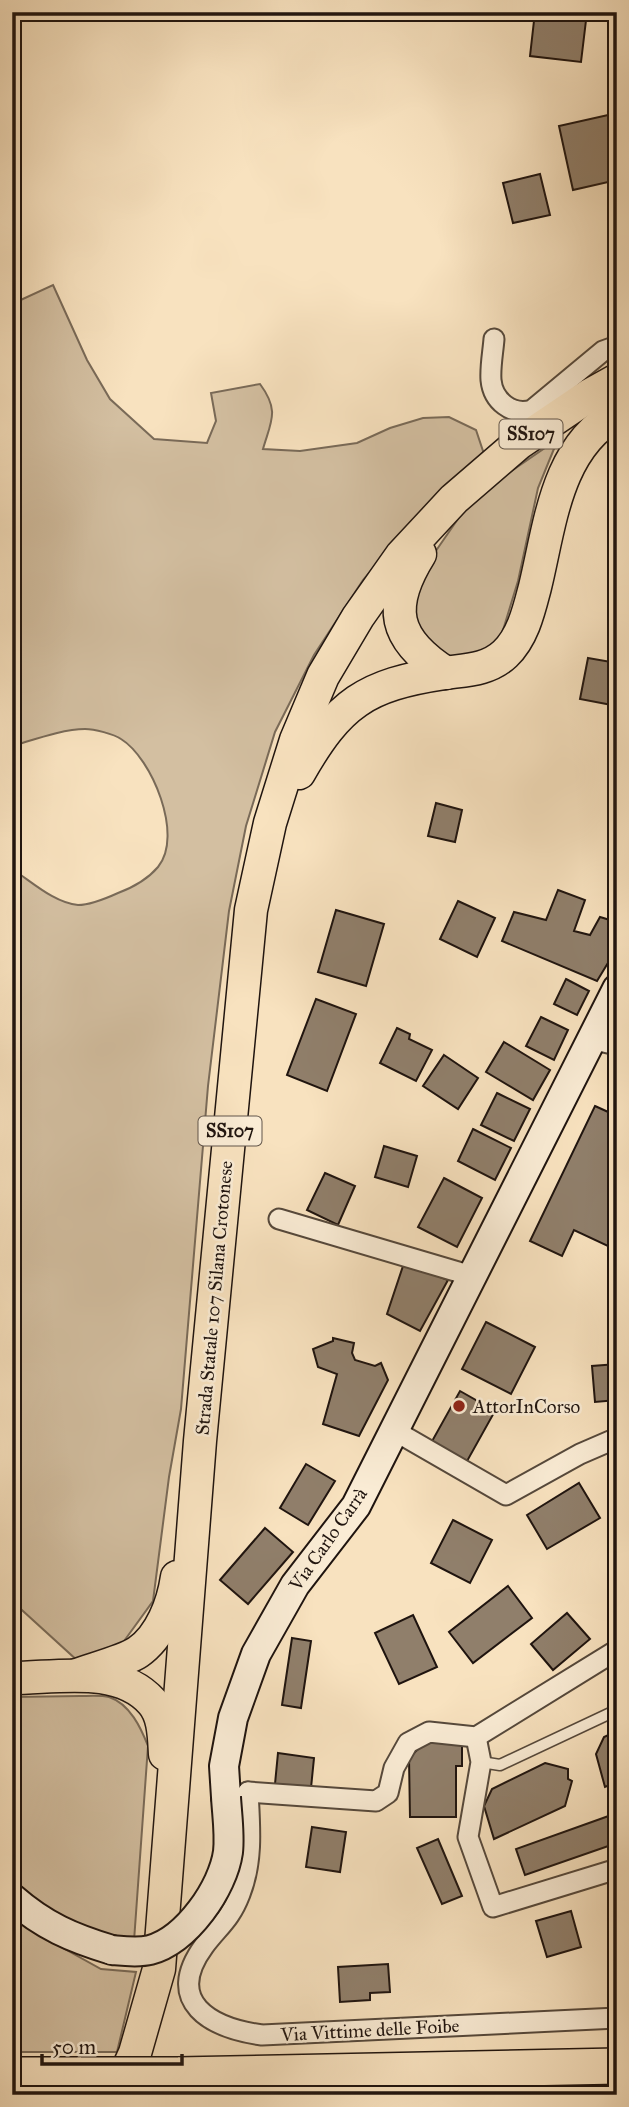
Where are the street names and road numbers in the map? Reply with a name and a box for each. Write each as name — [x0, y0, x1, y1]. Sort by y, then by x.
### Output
road number: SS107 — [500, 420, 562, 448]
road number: SS107 — [198, 1116, 262, 1146]
street label: Strada Statale 107 Silana Crotonese — [191, 1160, 237, 1436]
street label: Via Carlo Carrà — [283, 1482, 373, 1596]
street label: Via Vittime delle Foibe — [279, 2014, 460, 2046]

